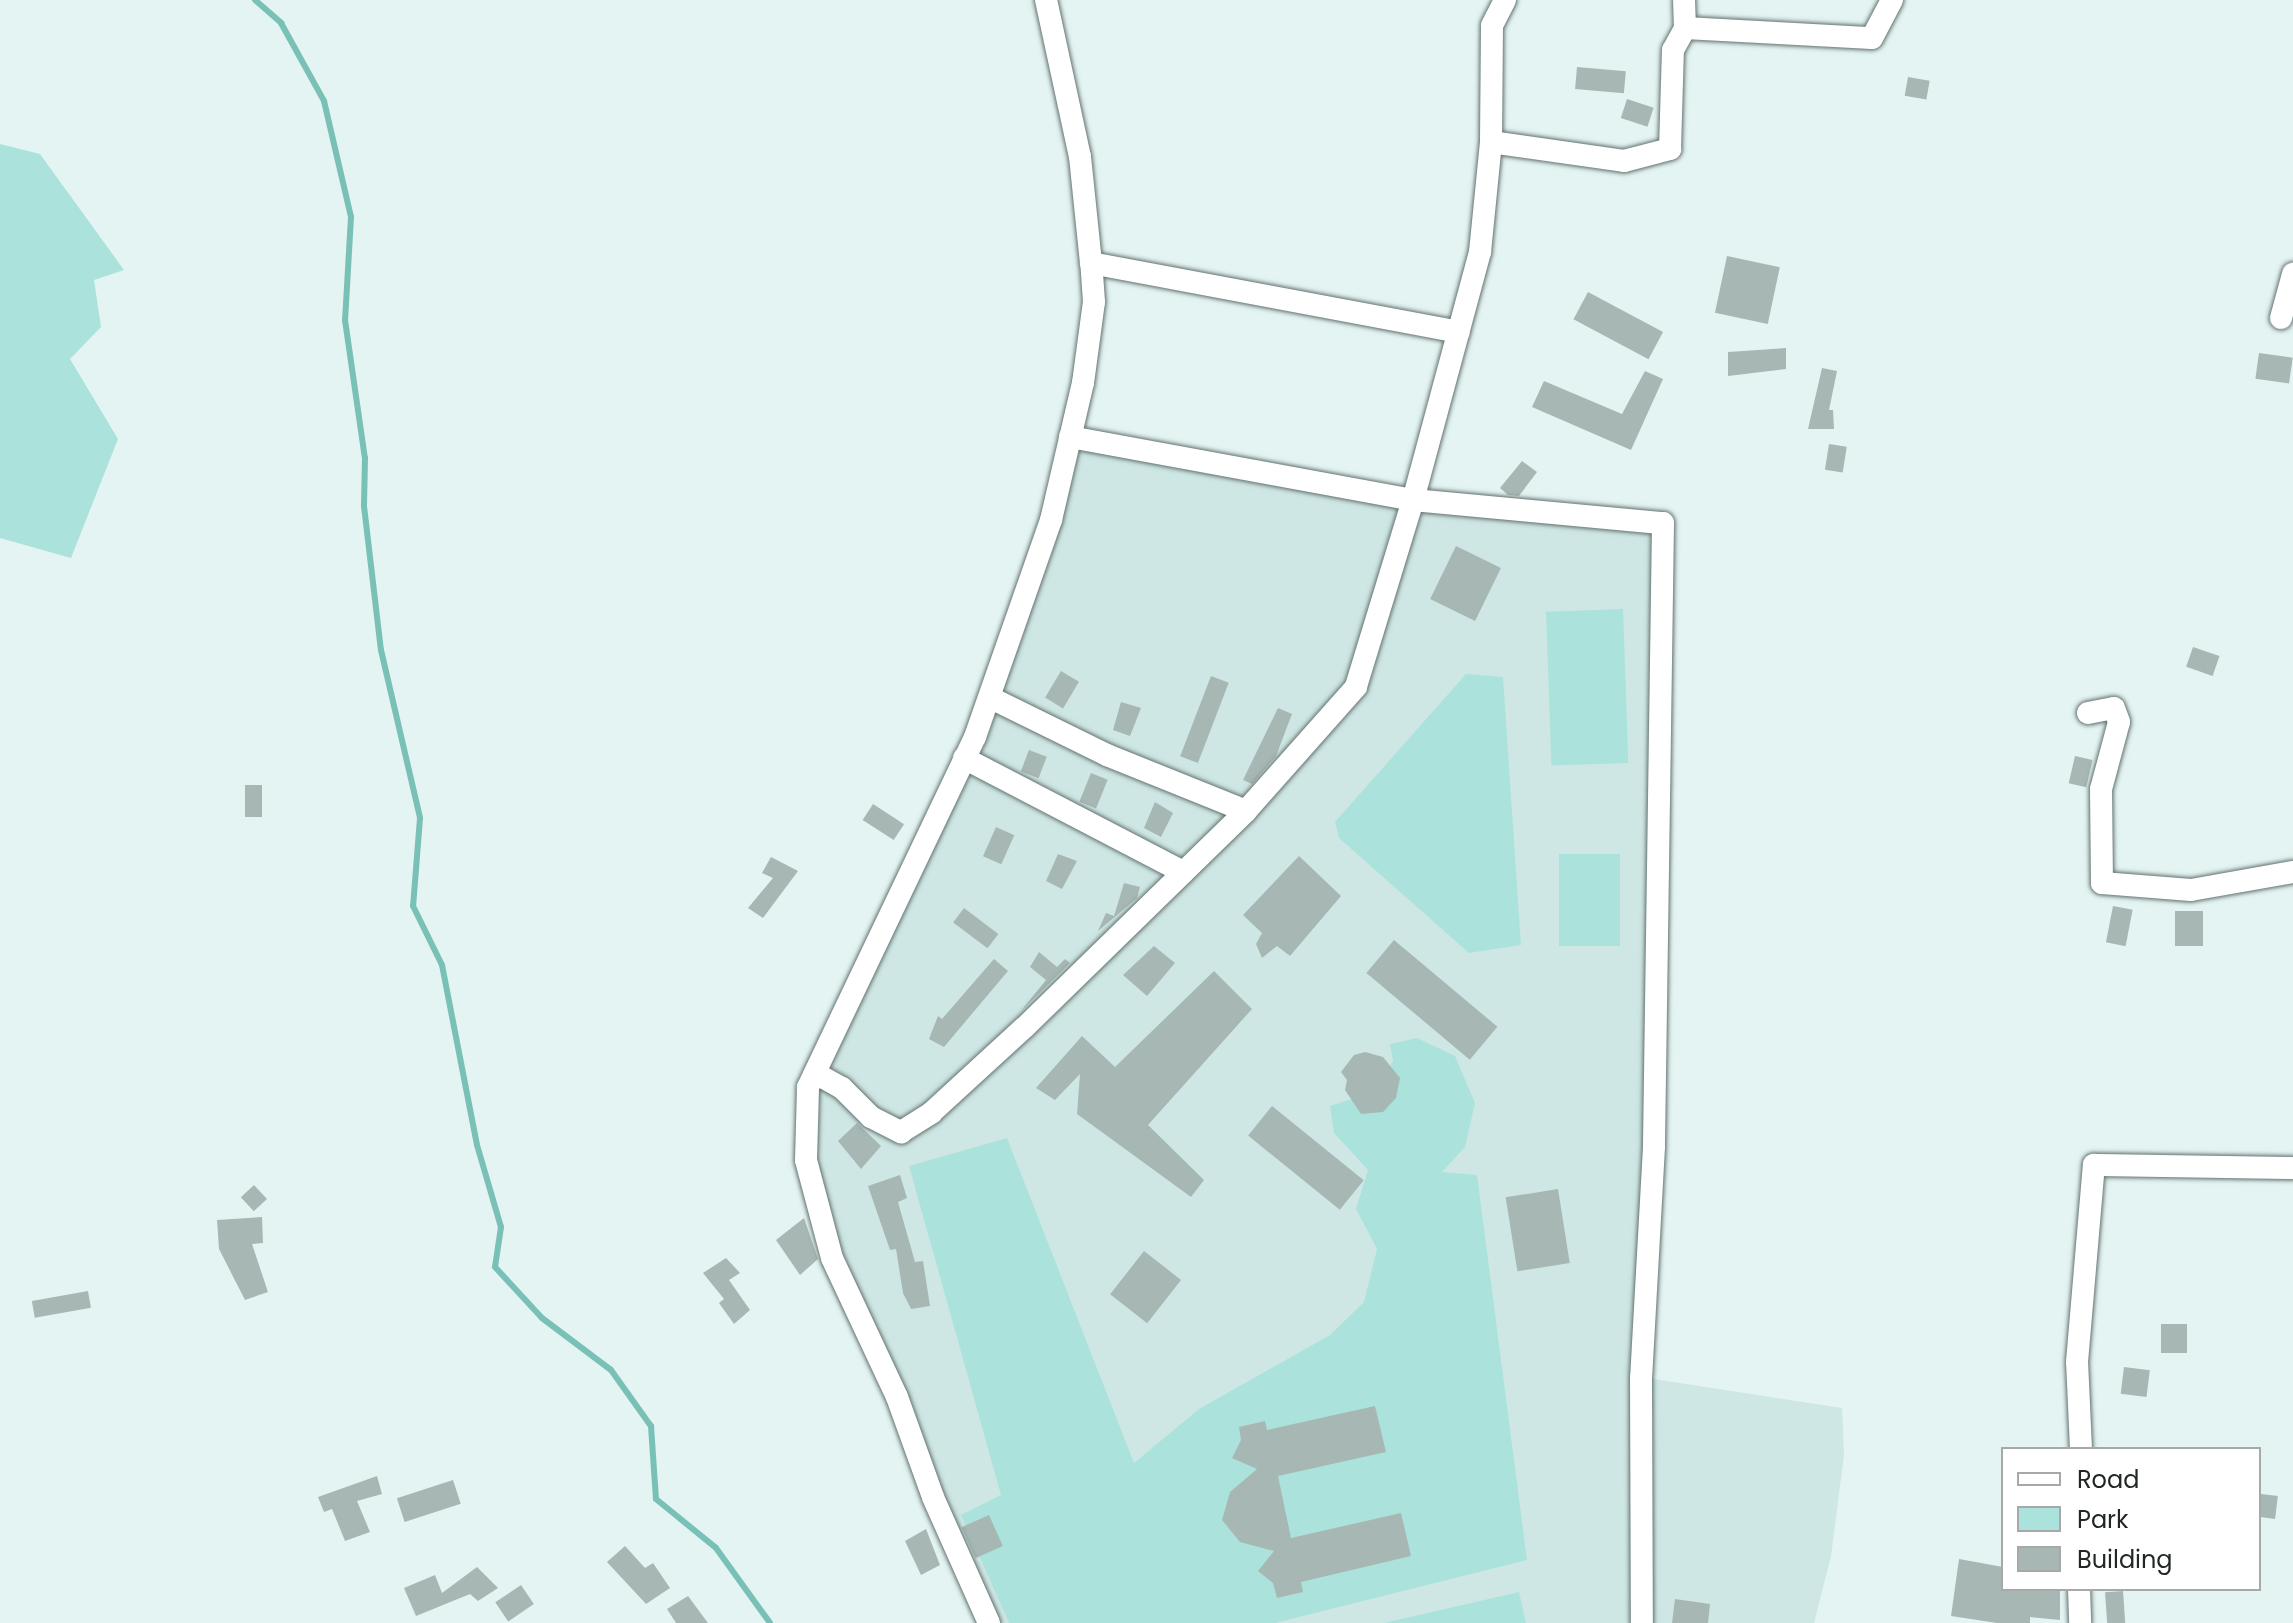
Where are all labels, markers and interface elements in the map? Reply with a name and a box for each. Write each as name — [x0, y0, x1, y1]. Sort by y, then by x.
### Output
legend — [2001, 1447, 2261, 1591]
text: Road — [2077, 1463, 2139, 1496]
text: Park — [2077, 1503, 2128, 1536]
text: Building — [2077, 1543, 2173, 1576]

